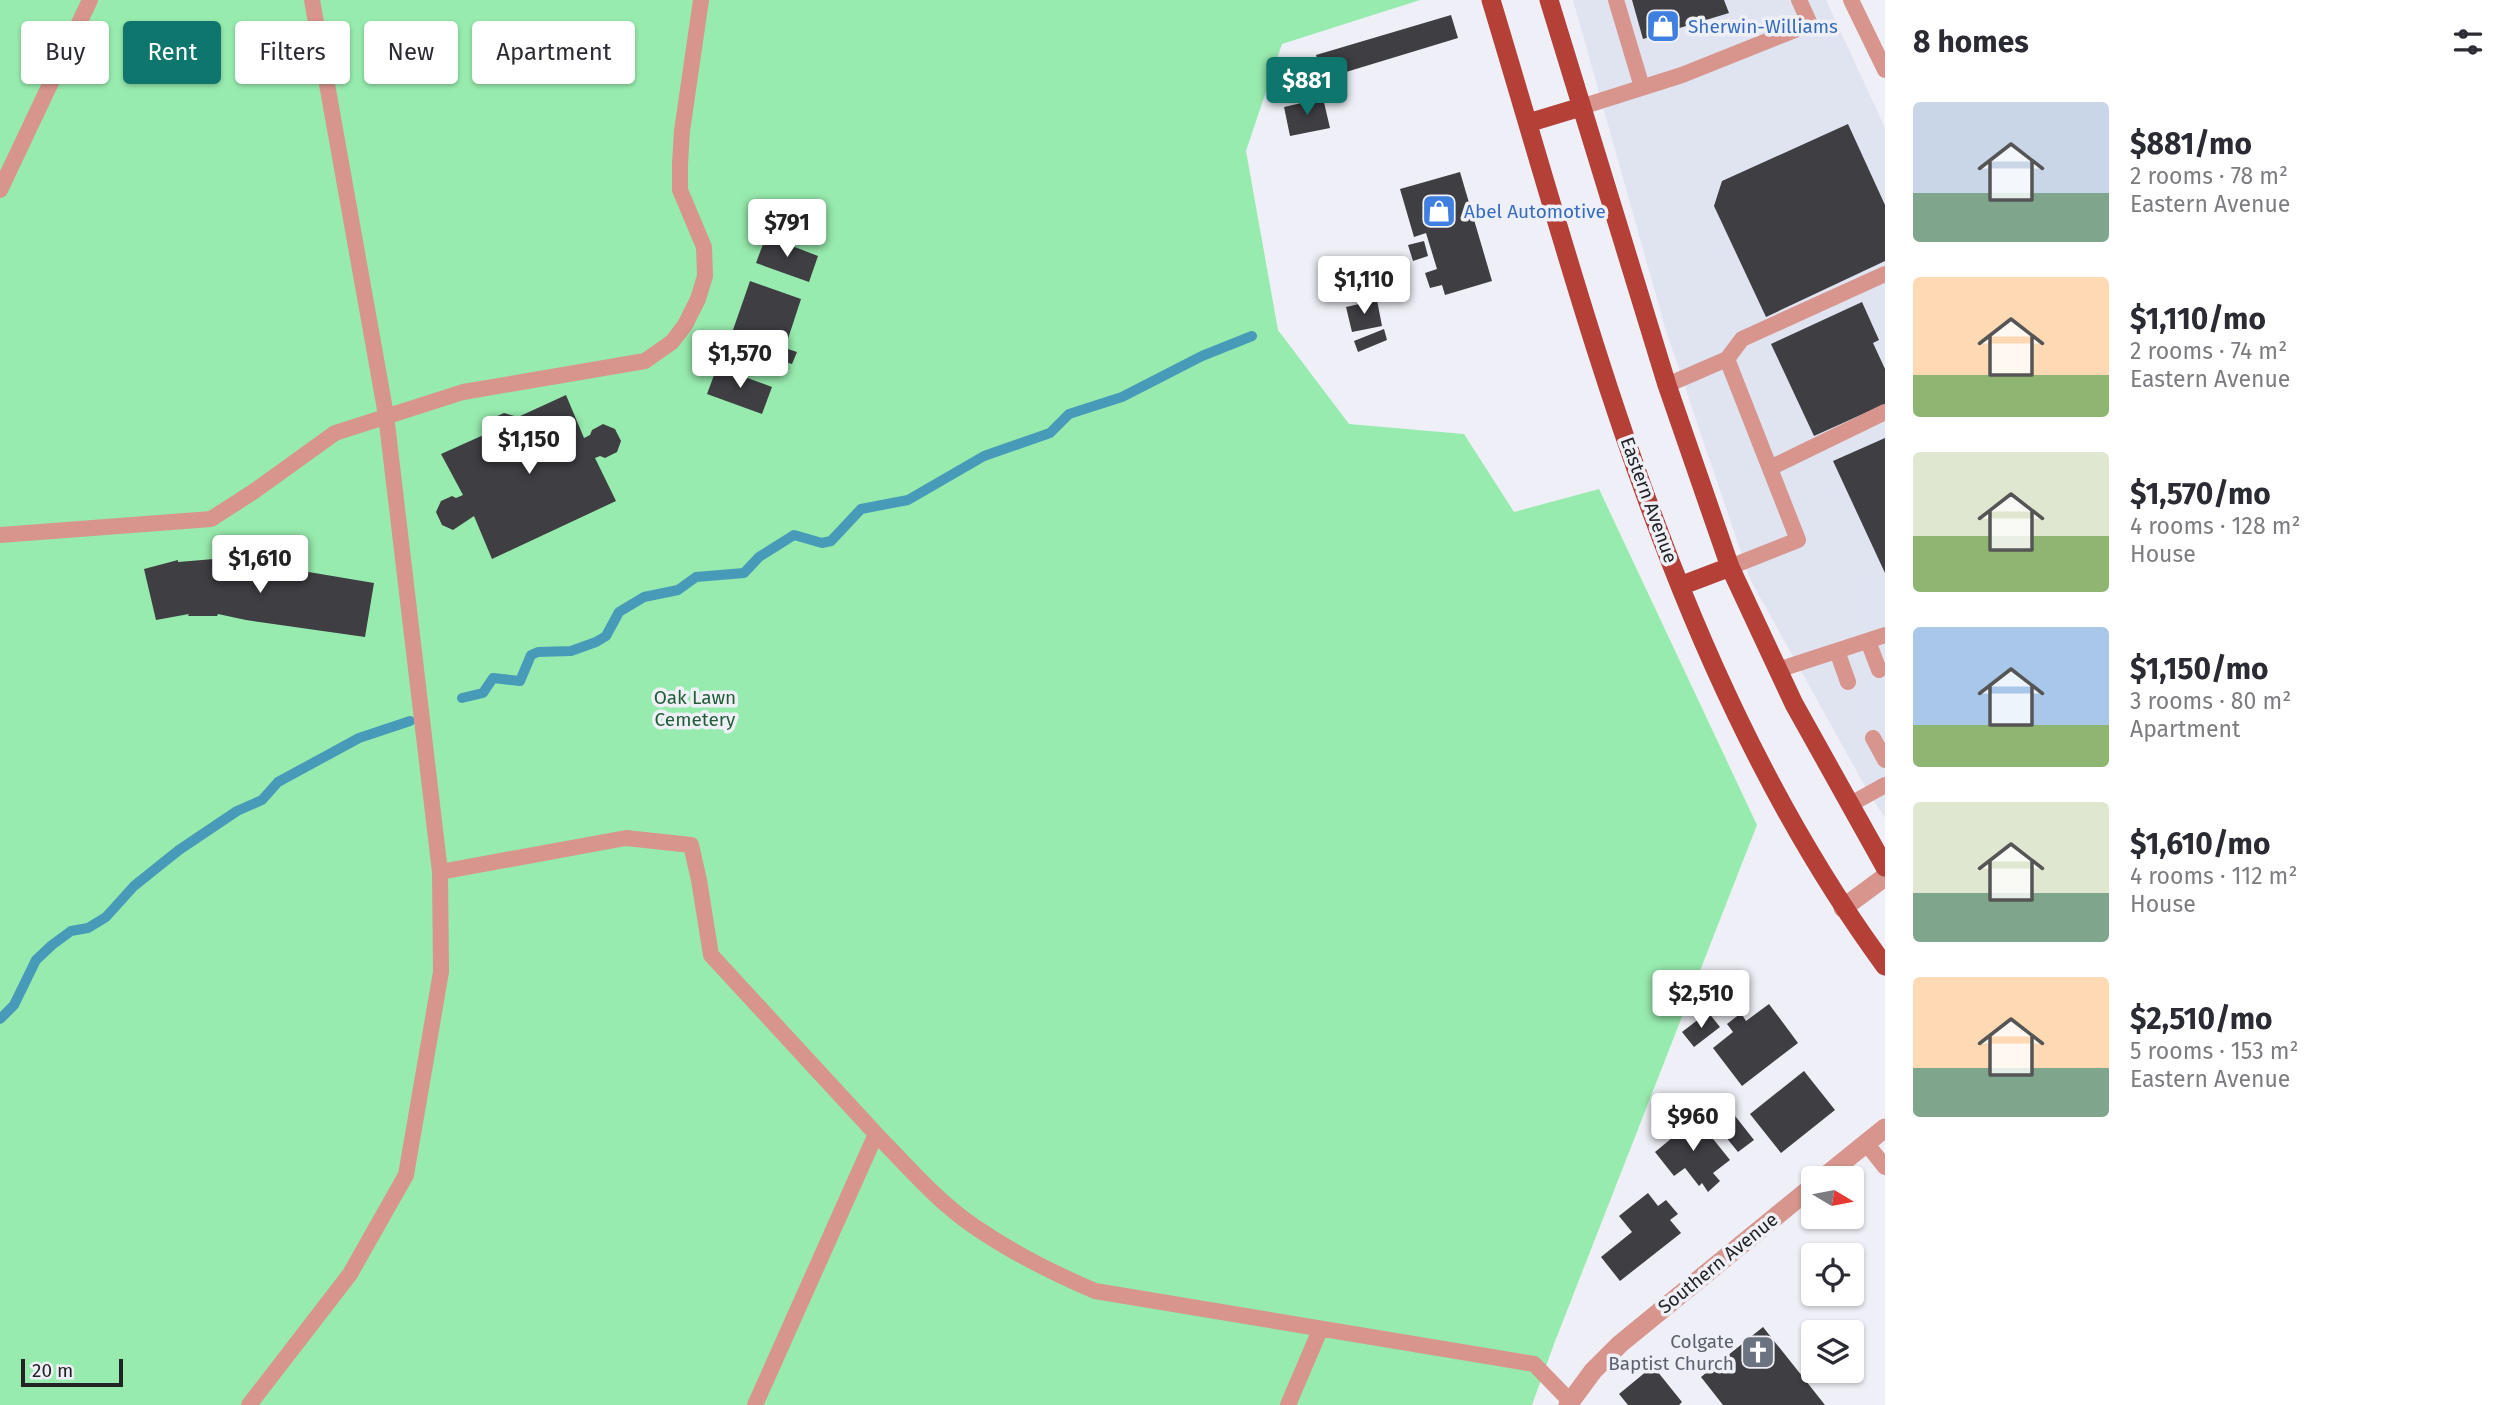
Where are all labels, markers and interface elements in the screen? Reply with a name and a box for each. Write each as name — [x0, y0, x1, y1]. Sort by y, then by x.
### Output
shop icon: Sherwin-Williams — [1644, 7, 1682, 45]
place label: Sherwin-Williams — [1688, 15, 1838, 38]
chip: Buy — [21, 21, 109, 84]
chip: Rent — [123, 21, 221, 84]
chip: Filters — [235, 21, 350, 84]
chip: New — [364, 21, 458, 84]
chip: Apartment — [472, 21, 635, 84]
icon: filters — [2449, 23, 2487, 61]
text: 8 homes — [1913, 24, 2029, 60]
pin: $881 — [1266, 58, 1348, 117]
text: $881 — [1282, 66, 1332, 94]
text: $881/mo — [2130, 126, 2252, 162]
icon: home — [1969, 130, 2053, 214]
text: 2 rooms · 78 m² — [2130, 162, 2288, 190]
text: Eastern Avenue — [2130, 190, 2290, 218]
shop icon: Abel Automotive — [1420, 192, 1458, 230]
pin: $791 — [746, 200, 828, 259]
place label: Abel Automotive — [1464, 200, 1606, 223]
text: $791 — [764, 208, 810, 236]
pin: $1,110 — [1307, 256, 1421, 316]
text: $1,110 — [1334, 265, 1394, 293]
text: $1,110/mo — [2130, 301, 2266, 337]
icon: home — [1969, 305, 2053, 389]
pin: $1,570 — [683, 330, 797, 390]
text: 2 rooms · 74 m² — [2130, 337, 2287, 365]
text: $1,570 — [708, 339, 772, 367]
text: Eastern Avenue — [2130, 365, 2290, 393]
pin: $1,150 — [472, 416, 586, 476]
text: $1,150 — [498, 425, 560, 453]
street label: Eastern Avenue — [1616, 434, 1682, 566]
text: $1,570/mo — [2130, 476, 2271, 512]
icon: home — [1969, 480, 2053, 564]
text: 4 rooms · 128 m² — [2130, 512, 2300, 540]
pin: $1,610 — [203, 536, 317, 595]
text: House — [2130, 540, 2196, 568]
text: $1,610 — [228, 544, 292, 572]
text: $1,150/mo — [2130, 651, 2269, 687]
icon: home — [1969, 655, 2053, 739]
park label: Oak Lawn Cemetery — [654, 686, 736, 731]
text: 3 rooms · 80 m² — [2130, 687, 2291, 715]
text: Apartment — [2130, 715, 2240, 743]
text: $1,610/mo — [2130, 826, 2271, 862]
icon: home — [1969, 830, 2053, 914]
text: 4 rooms · 112 m² — [2130, 862, 2297, 890]
text: House — [2130, 890, 2196, 918]
pin: $2,510 — [1644, 970, 1758, 1030]
text: $2,510 — [1668, 979, 1734, 1007]
text: $2,510/mo — [2130, 1001, 2273, 1037]
icon: home — [1969, 1005, 2053, 1089]
text: 5 rooms · 153 m² — [2130, 1037, 2299, 1065]
text: Eastern Avenue — [2130, 1065, 2290, 1093]
pin: $960 — [1652, 1094, 1734, 1153]
text: $960 — [1667, 1102, 1719, 1130]
north arrow — [1801, 1166, 1864, 1228]
map controls — [1801, 1166, 1864, 1383]
street label: Southern Avenue — [1653, 1208, 1783, 1318]
button: locate — [1801, 1243, 1864, 1306]
button: layers — [1801, 1320, 1864, 1383]
place label: Colgate Baptist Church — [1608, 1330, 1734, 1375]
church icon: Colgate Baptist Church — [1739, 1333, 1777, 1371]
scale bar — [21, 1356, 122, 1388]
text: 20 m — [32, 1359, 73, 1382]

